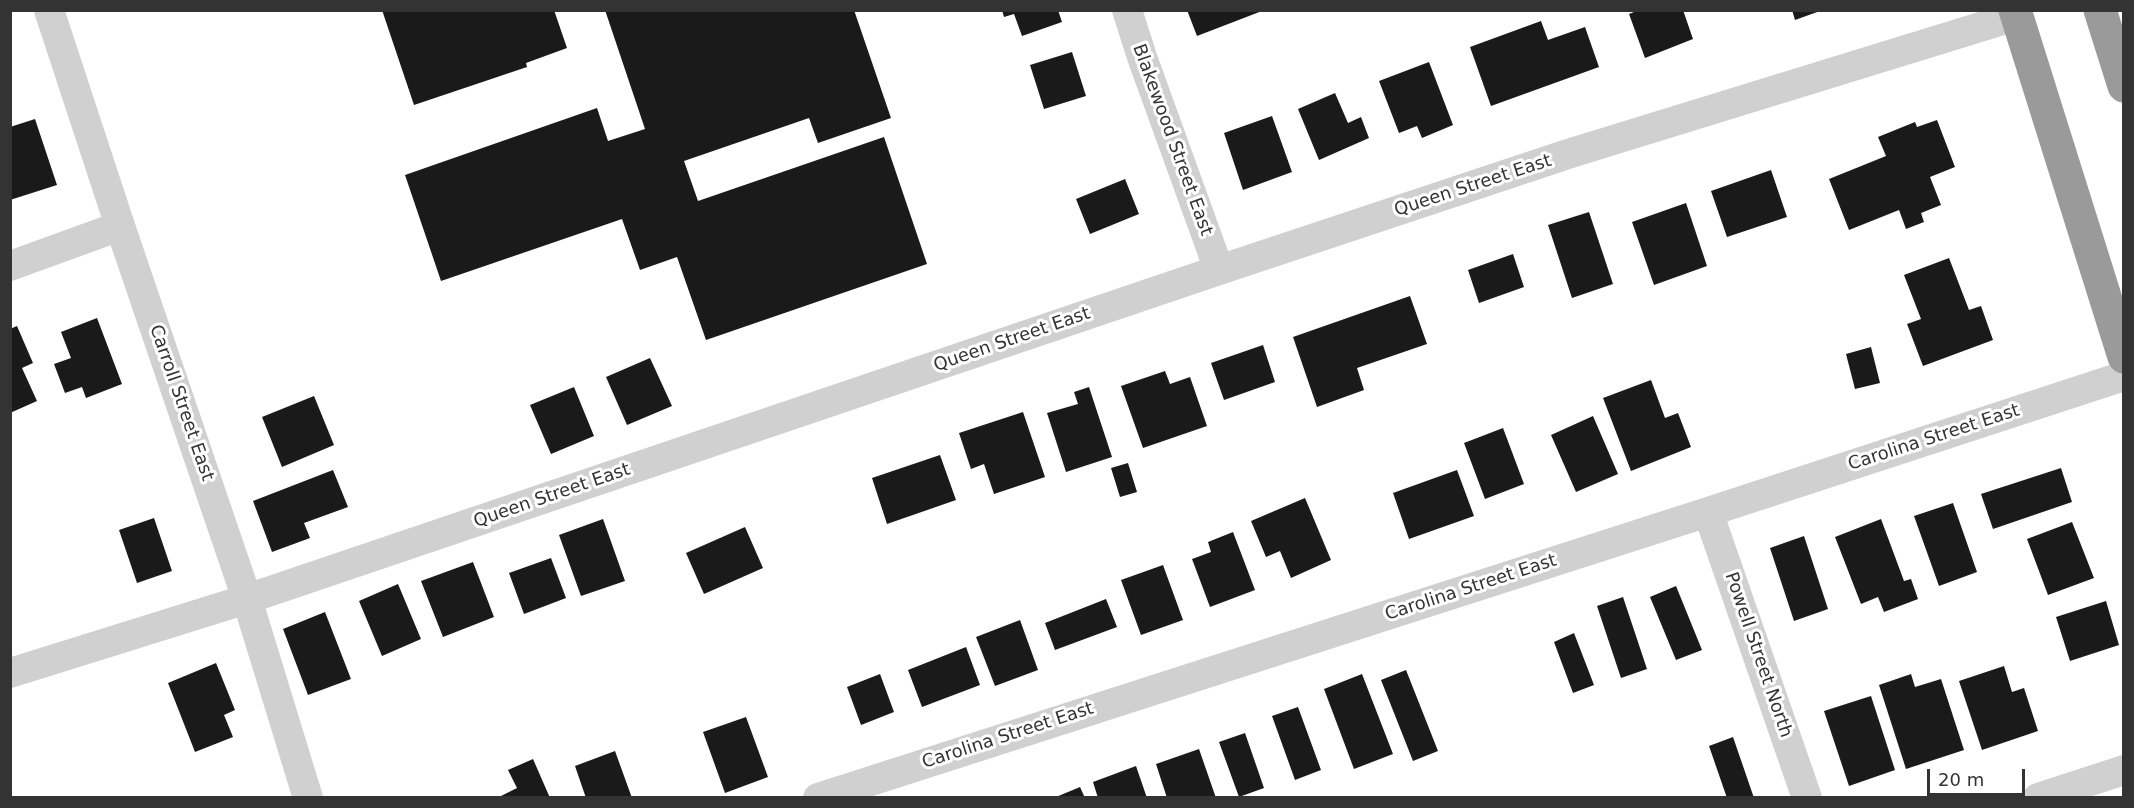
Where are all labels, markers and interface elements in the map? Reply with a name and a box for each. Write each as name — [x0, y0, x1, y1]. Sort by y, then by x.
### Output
street label: Blakewood Street East — [1127, 41, 1217, 239]
street label: Queen Street East — [1392, 150, 1554, 222]
street label: Queen Street East — [931, 303, 1093, 377]
street label: Carroll Street East — [144, 322, 218, 484]
street label: Carolina Street East — [1846, 400, 2022, 476]
street label: Queen Street East — [471, 459, 633, 533]
street label: Carolina Street East — [1383, 550, 1559, 626]
street label: Powell Street North — [1720, 569, 1796, 741]
street label: Carolina Street East — [920, 698, 1096, 774]
scale bar — [1930, 757, 2028, 795]
text: 20 m — [1938, 769, 1984, 790]

